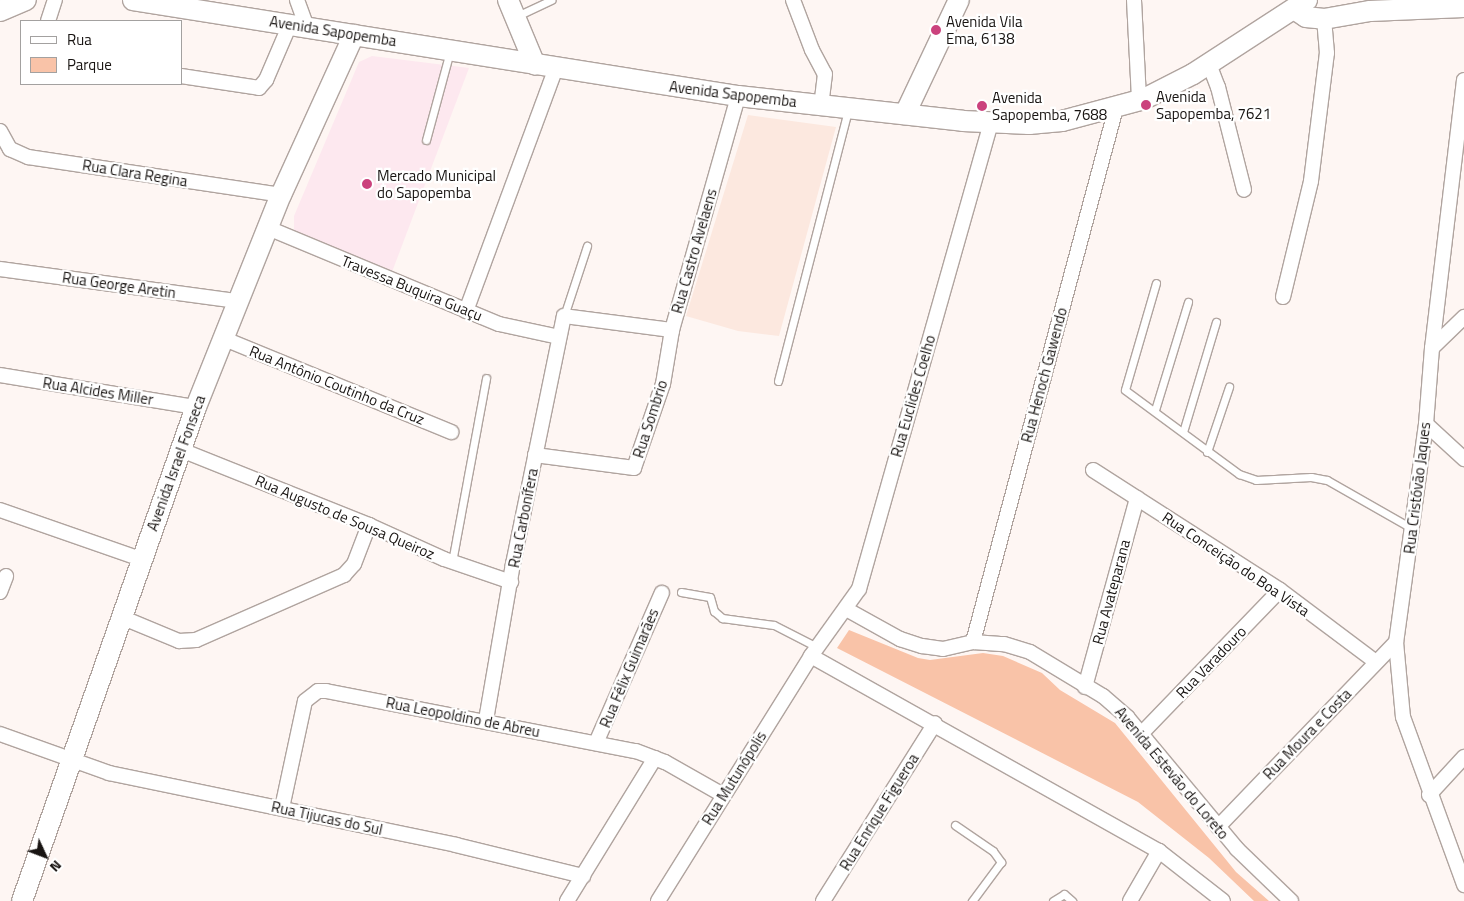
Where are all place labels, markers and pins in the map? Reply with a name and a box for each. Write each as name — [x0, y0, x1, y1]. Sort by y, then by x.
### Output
place label: Avenida Vila Ema, 6138 — [946, 12, 1022, 47]
marker: Avenida Vila Ema, 6138 — [930, 24, 942, 36]
place label: Avenida Sapopemba, 7621 — [1156, 87, 1271, 122]
place label: Avenida Sapopemba, 7688 — [992, 88, 1107, 123]
marker: Avenida Sapopemba, 7621 — [1140, 99, 1152, 111]
marker: Avenida Sapopemba, 7688 — [976, 100, 988, 112]
place label: Mercado Municipal do Sapopemba — [377, 166, 496, 201]
marker: Mercado Municipal do Sapopemba — [361, 178, 373, 190]

